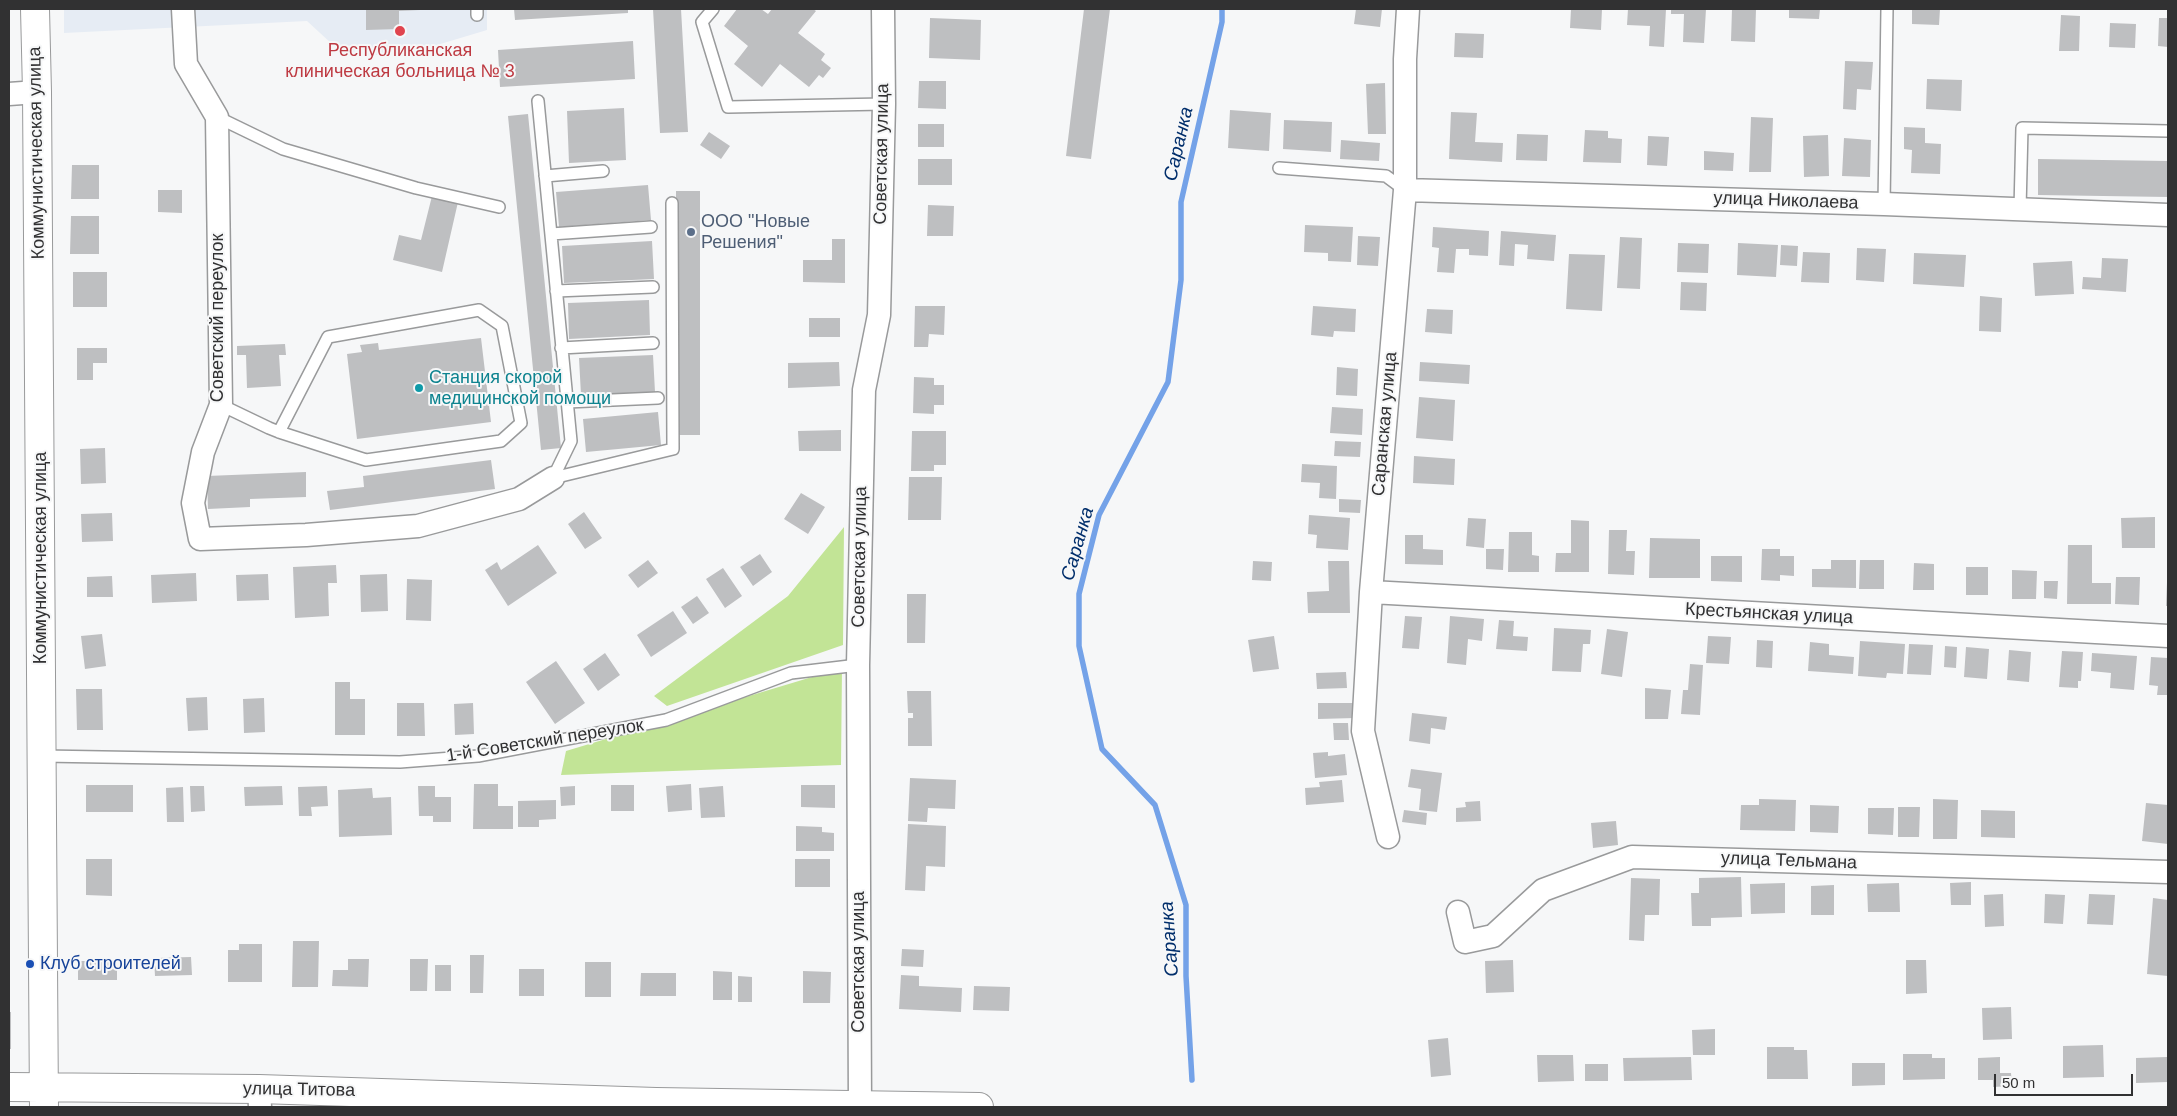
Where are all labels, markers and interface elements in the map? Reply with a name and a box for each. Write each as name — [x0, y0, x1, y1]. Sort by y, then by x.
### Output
marker: Республиканская клиническая больница № 3 — [393, 24, 407, 38]
place label: Республиканская клиническая больница № 3 — [285, 40, 515, 82]
street label: Коммунистическая улица — [24, 47, 50, 259]
street label: Советская улица — [870, 83, 894, 225]
water label: Саранка — [1159, 105, 1199, 183]
street label: улица Николаева — [1713, 188, 1859, 214]
place label: ООО "Новые Решения" — [701, 211, 810, 253]
marker: ООО "Новые Решения" — [685, 226, 697, 238]
street label: Советский переулок — [207, 234, 229, 402]
street label: Саранская улица — [1368, 351, 1402, 497]
place label: Станция скорой медицинской помощи — [429, 367, 611, 409]
marker: Станция скорой медицинской помощи — [413, 382, 425, 394]
street label: Коммунистическая улица — [30, 452, 52, 664]
street label: Советская улица — [848, 486, 872, 628]
water label: Саранка — [1057, 505, 1099, 583]
street label: Крестьянская улица — [1684, 599, 1854, 629]
street label: 1-й Советский переулок — [445, 715, 645, 767]
street label: улица Тельмана — [1721, 848, 1857, 874]
street label: Советская улица — [848, 891, 870, 1033]
water label: Саранка — [1156, 900, 1184, 978]
place label: Клуб строителей — [40, 953, 181, 975]
marker: Клуб строителей — [24, 958, 36, 970]
scale bar — [1997, 1064, 2136, 1096]
text: 50 m — [2002, 1074, 2035, 1091]
street label: улица Титова — [243, 1078, 355, 1102]

